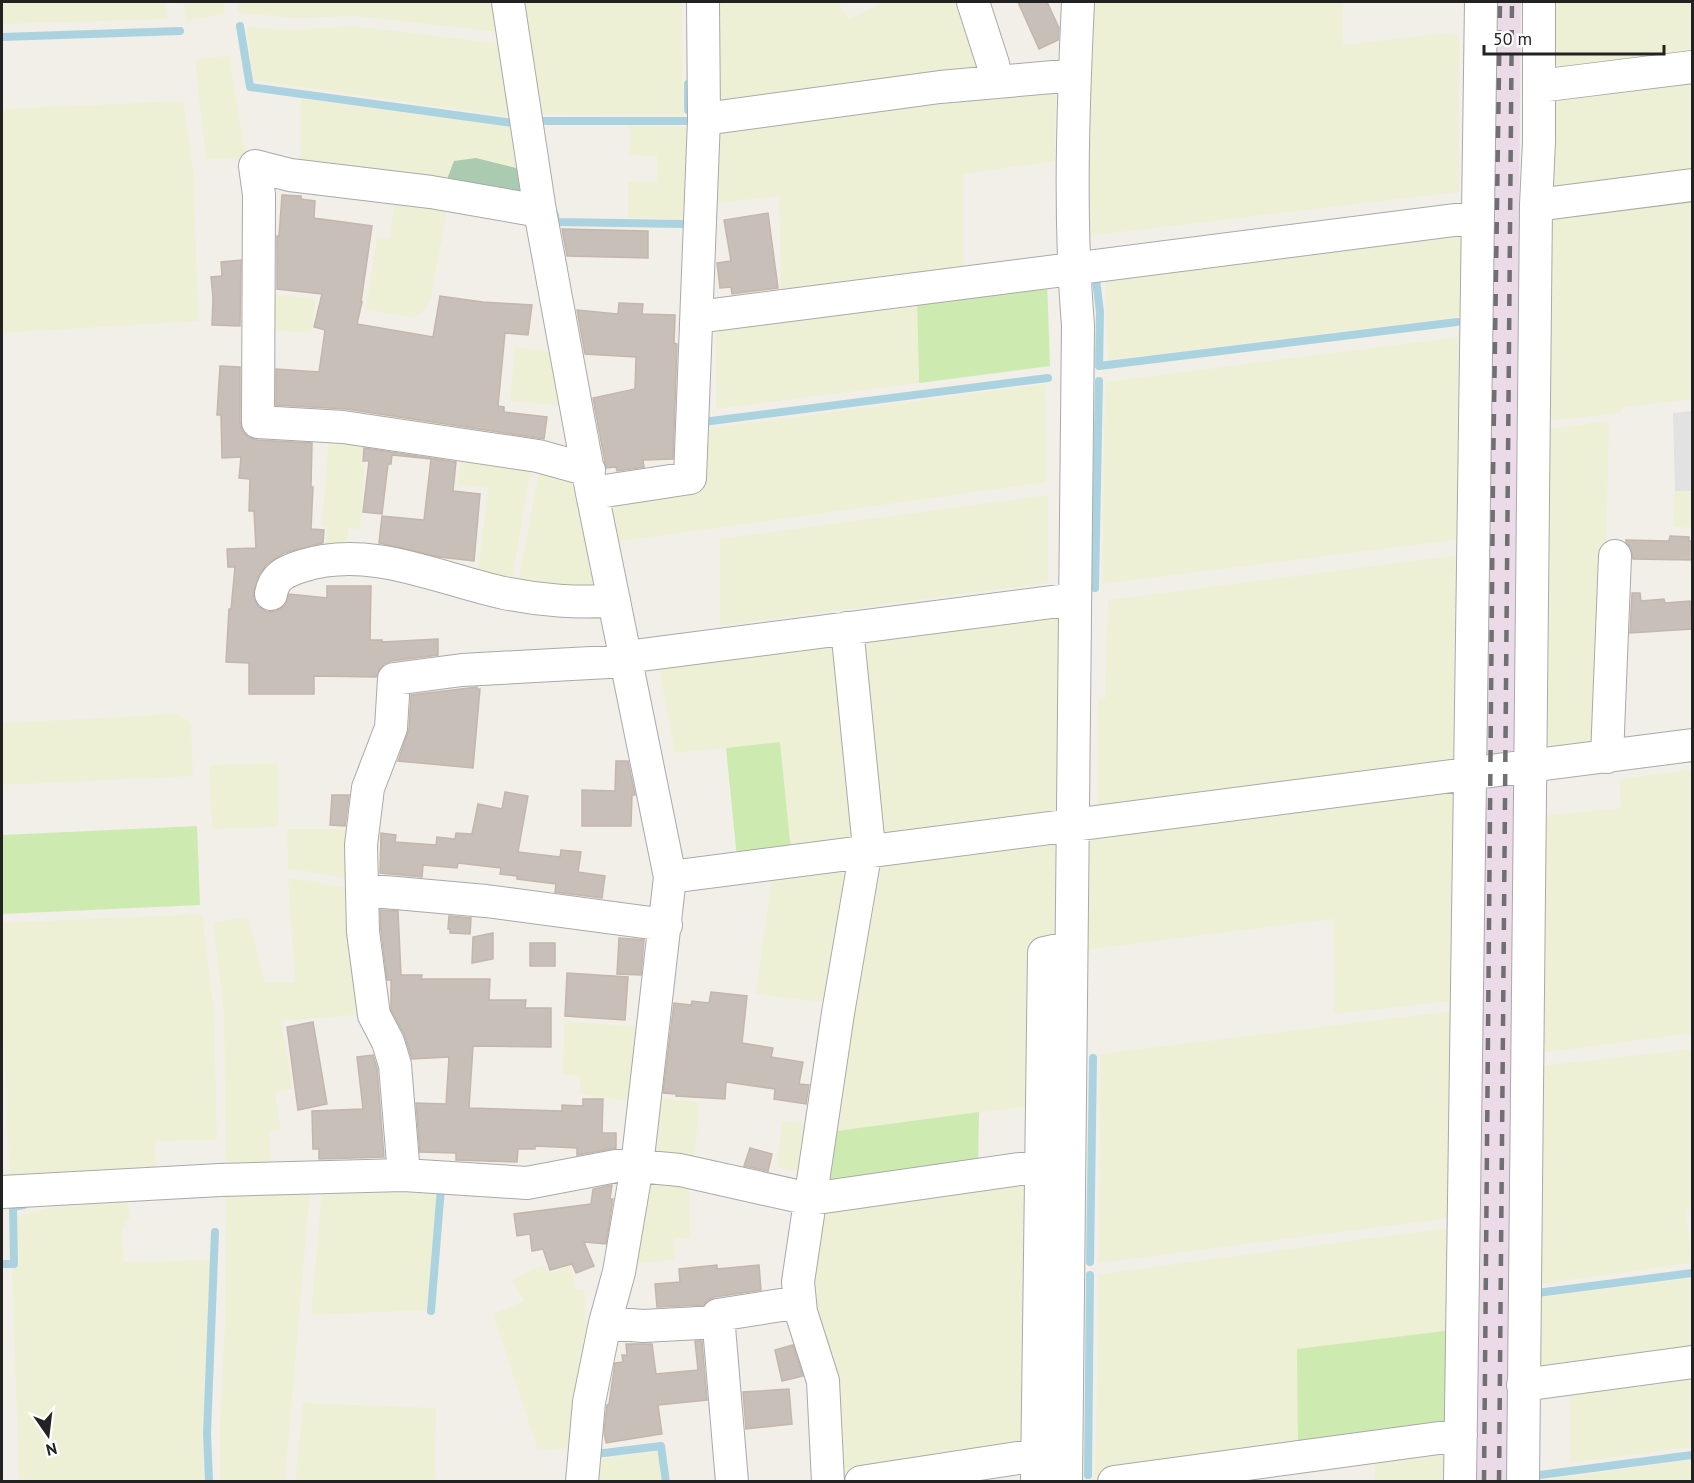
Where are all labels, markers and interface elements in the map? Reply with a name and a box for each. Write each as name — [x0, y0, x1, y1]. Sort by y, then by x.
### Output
scale bar — [1484, 18, 1664, 56]
text: 50 m — [1493, 27, 1532, 50]
north arrow — [18, 1405, 78, 1465]
text: N — [44, 1439, 59, 1461]

